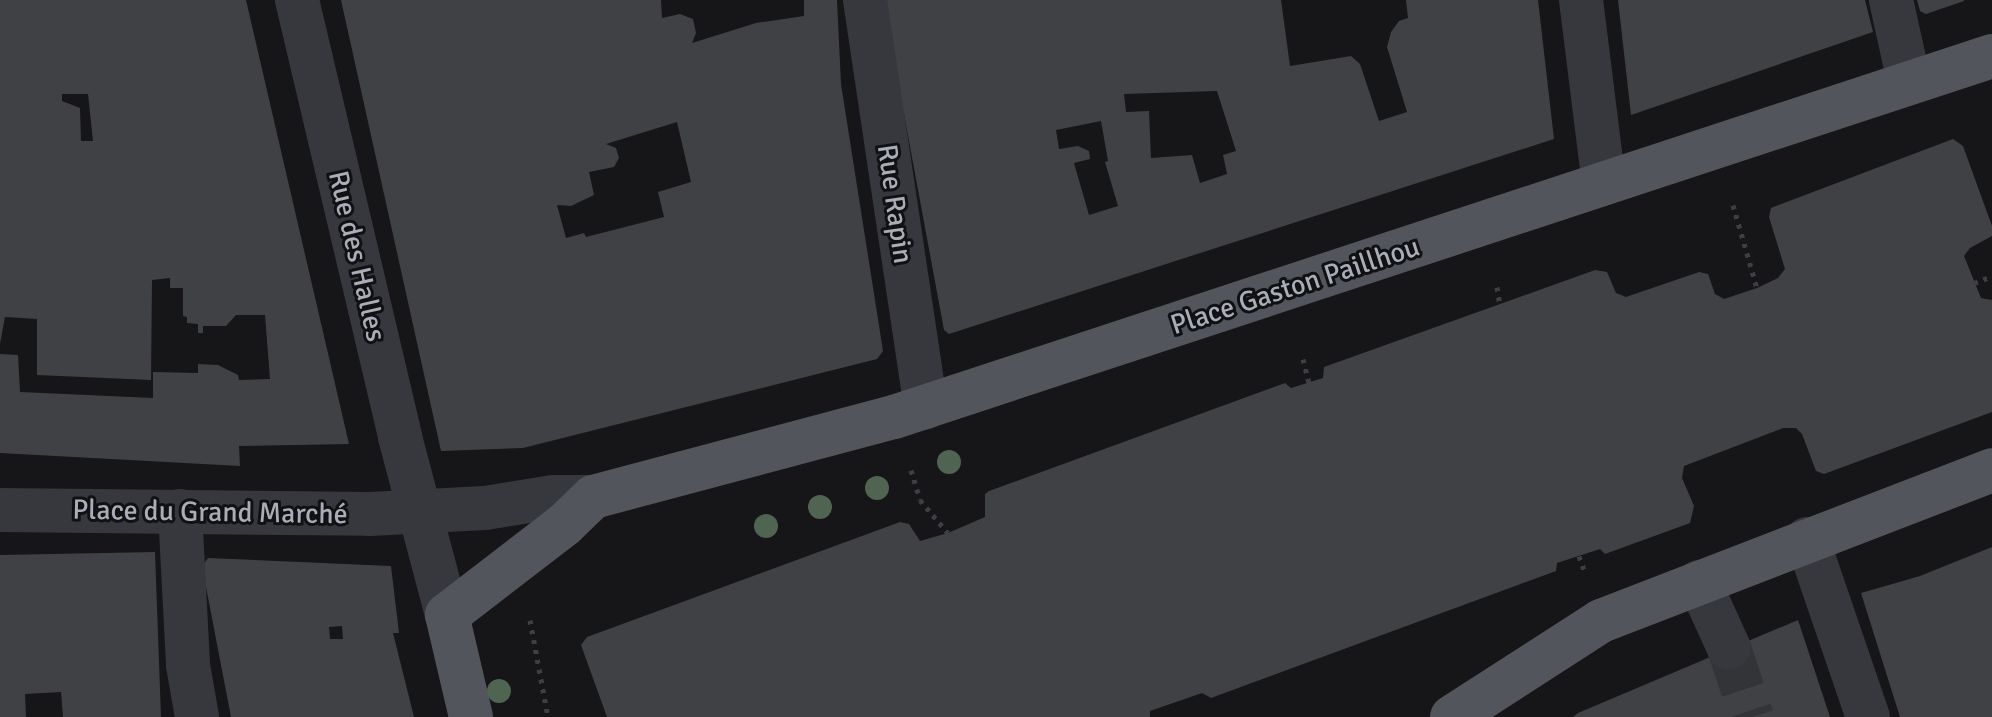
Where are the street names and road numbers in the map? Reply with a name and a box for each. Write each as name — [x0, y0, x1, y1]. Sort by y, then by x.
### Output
street label: Rue Rapin — [870, 142, 920, 266]
street label: Rue des Halles — [321, 167, 393, 345]
street label: Place Gaston Paillhou — [1166, 230, 1424, 342]
street label: Place du Grand Marché — [72, 493, 348, 531]

